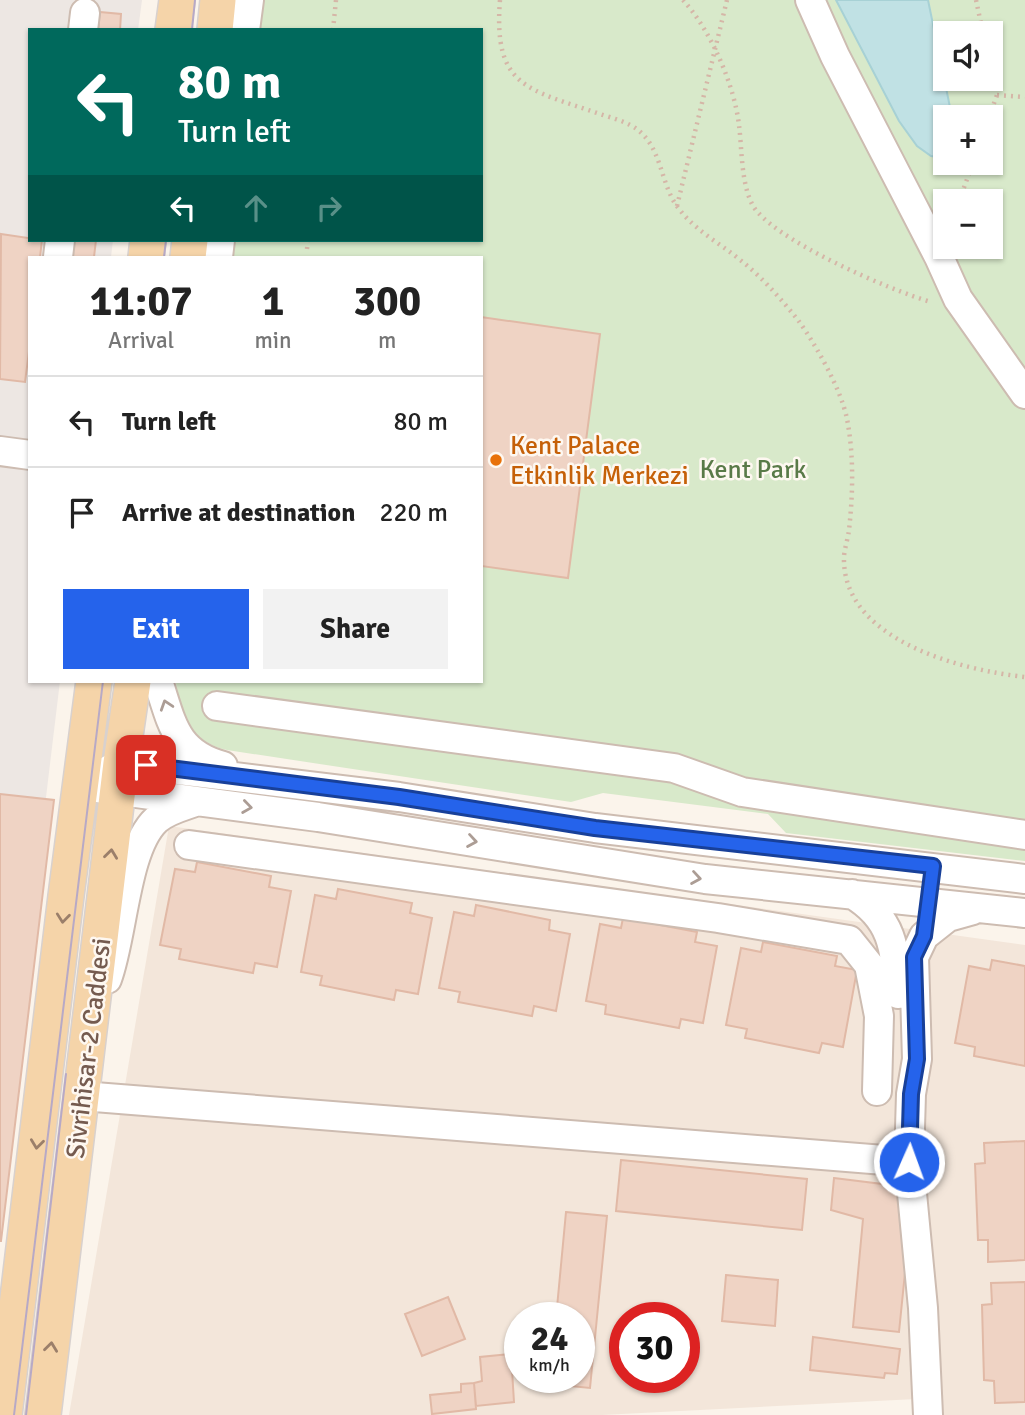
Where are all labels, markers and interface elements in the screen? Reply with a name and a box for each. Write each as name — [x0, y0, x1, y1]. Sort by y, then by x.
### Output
map controls — [933, 21, 1003, 259]
button: sound — [933, 21, 1003, 91]
text: 80 m — [178, 52, 281, 112]
icon: left — [63, 56, 154, 147]
button: + — [933, 105, 1003, 175]
text: Turn left — [178, 112, 291, 151]
icon: left — [164, 189, 202, 227]
icon: ahead — [237, 189, 275, 227]
icon: right — [310, 189, 348, 227]
button: − — [933, 189, 1003, 259]
text: 11:07 — [90, 276, 193, 327]
text: 1 — [262, 276, 284, 327]
text: 300 — [353, 276, 421, 327]
text: Arrival — [108, 326, 174, 355]
text: min — [254, 326, 292, 355]
text: m — [378, 326, 396, 355]
icon: left — [63, 403, 101, 441]
text: Turn left — [122, 406, 216, 438]
text: 80 m — [393, 406, 448, 438]
place label: Kent Palace Etkinlik Merkezi — [510, 430, 689, 492]
marker: Kent Palace Etkinlik Merkezi — [488, 452, 504, 468]
park label: Kent Park — [699, 454, 807, 486]
icon: arrive — [63, 494, 101, 532]
text: Arrive at destination — [122, 497, 355, 529]
text: 220 m — [379, 497, 448, 529]
button: Exit — [63, 589, 249, 669]
button: Share — [263, 589, 448, 669]
one-way arrow — [159, 699, 174, 711]
pin — [116, 735, 176, 795]
icon: arrive — [127, 746, 165, 784]
one-way arrow — [241, 800, 252, 815]
one-way arrow — [466, 833, 477, 848]
one-way arrow — [103, 848, 118, 860]
one-way arrow — [690, 870, 702, 885]
one-way arrow — [56, 913, 71, 924]
street label: Sivrihisar-2 Caddesi — [60, 936, 118, 1160]
position arrow — [872, 1125, 946, 1199]
one-way arrow — [30, 1139, 45, 1150]
speed limit sign: 30 — [609, 1302, 700, 1393]
text: 24 — [531, 1317, 568, 1360]
one-way arrow — [44, 1341, 59, 1353]
text: km/h — [529, 1354, 570, 1376]

